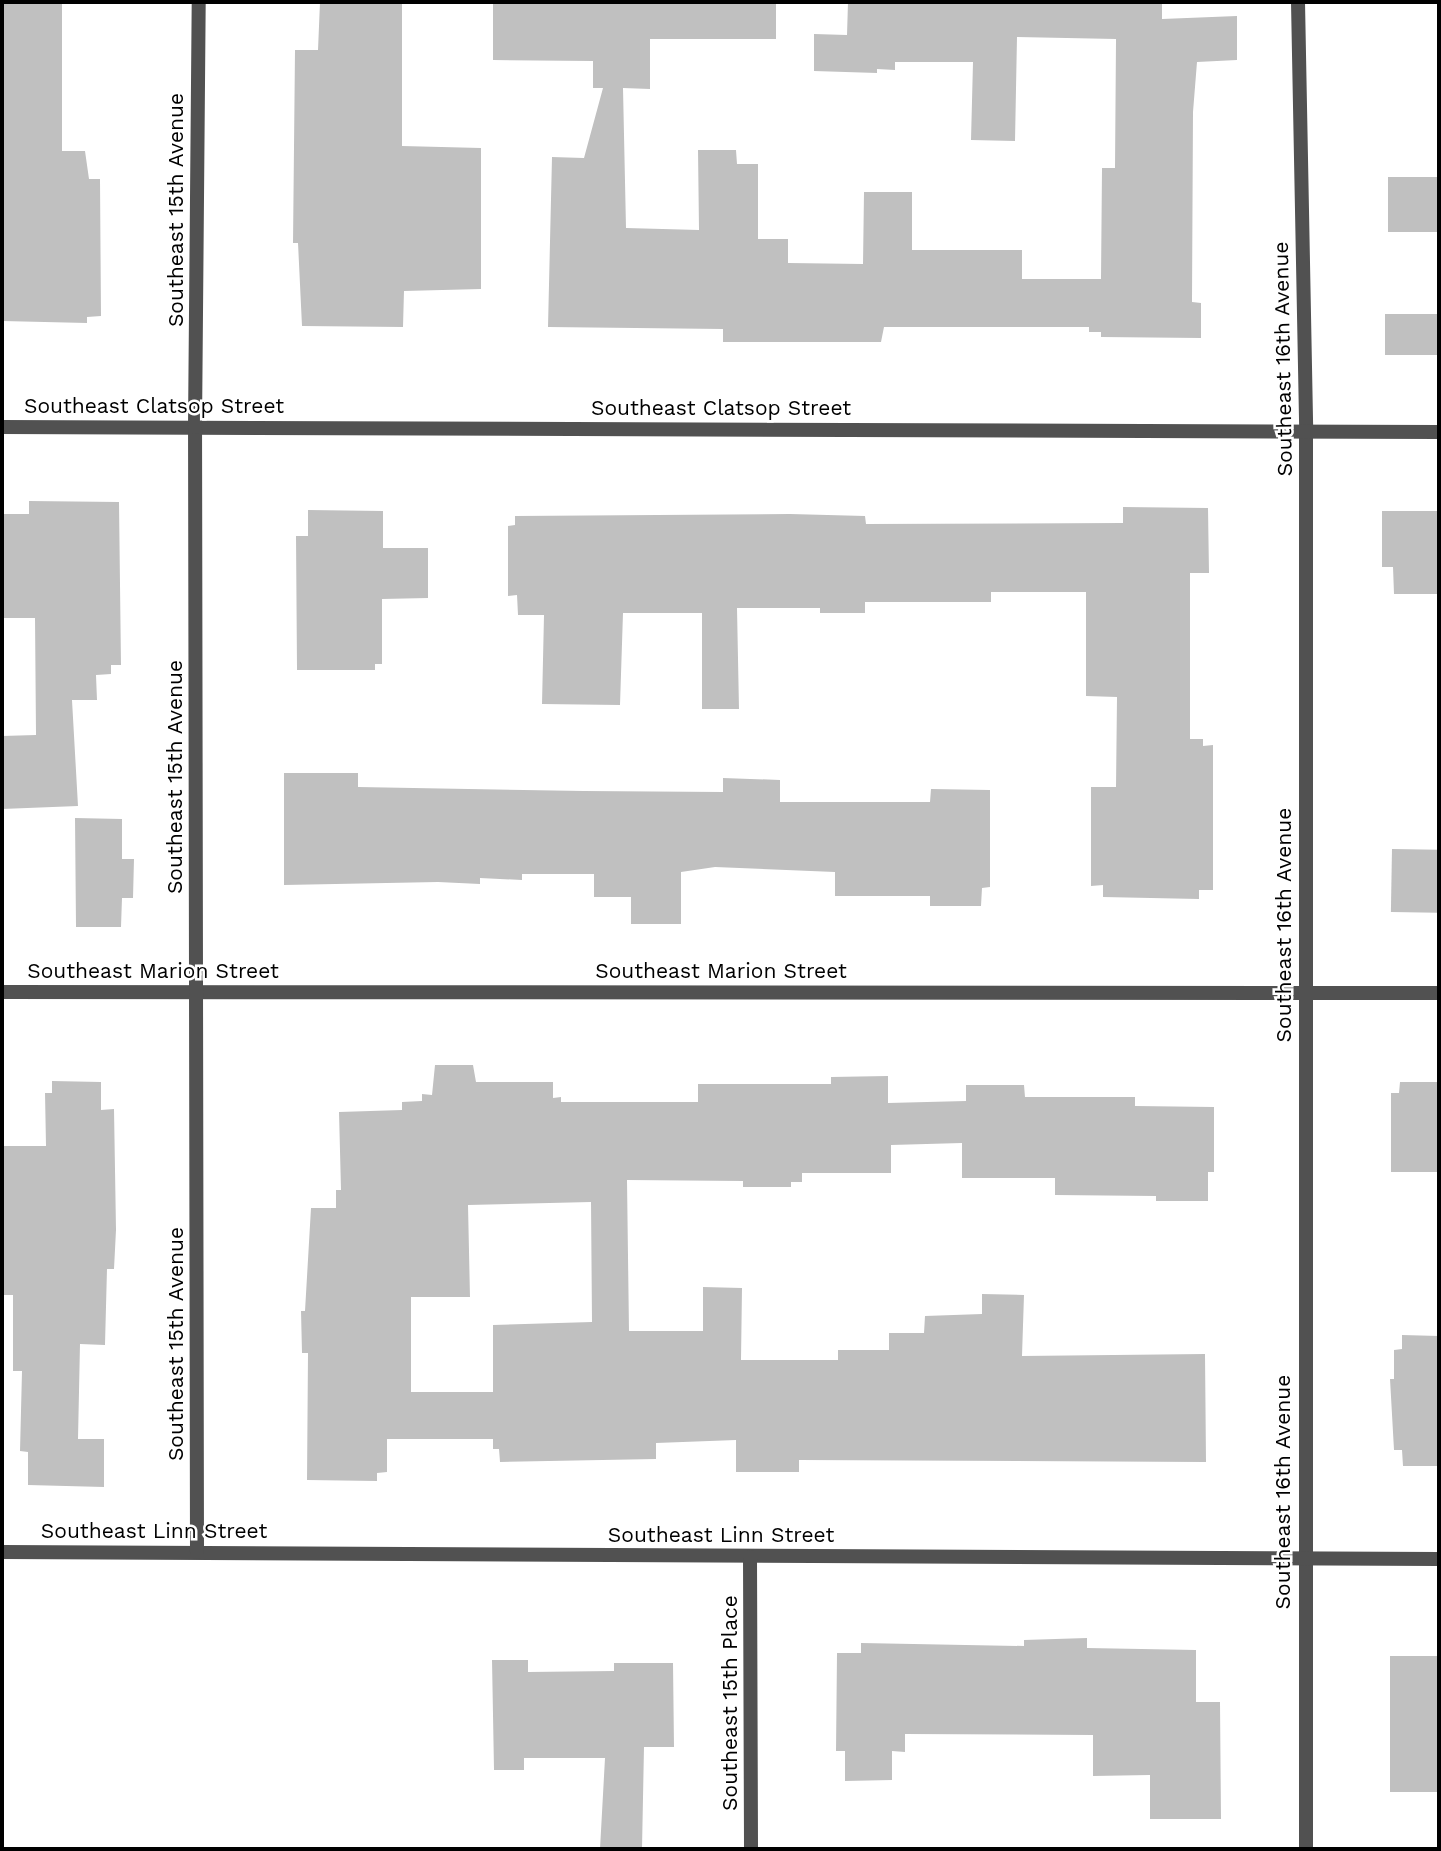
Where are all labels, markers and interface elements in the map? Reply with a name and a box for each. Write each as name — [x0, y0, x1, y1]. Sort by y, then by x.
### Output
street label: Southeast 15th Avenue — [163, 92, 189, 328]
street label: Southeast 16th Avenue — [1268, 241, 1298, 477]
street label: Southeast Clatsop Street — [24, 393, 284, 419]
street label: Southeast Clatsop Street — [591, 395, 851, 421]
street label: Southeast 15th Avenue — [162, 659, 188, 895]
street label: Southeast 16th Avenue — [1271, 807, 1297, 1043]
street label: Southeast Marion Street — [27, 958, 279, 984]
street label: Southeast Marion Street — [595, 958, 847, 984]
street label: Southeast 15th Avenue — [163, 1226, 189, 1462]
street label: Southeast 16th Avenue — [1270, 1374, 1296, 1610]
street label: Southeast Linn Street — [41, 1518, 267, 1544]
street label: Southeast Linn Street — [608, 1522, 834, 1548]
street label: Southeast 15th Place — [717, 1595, 743, 1811]

